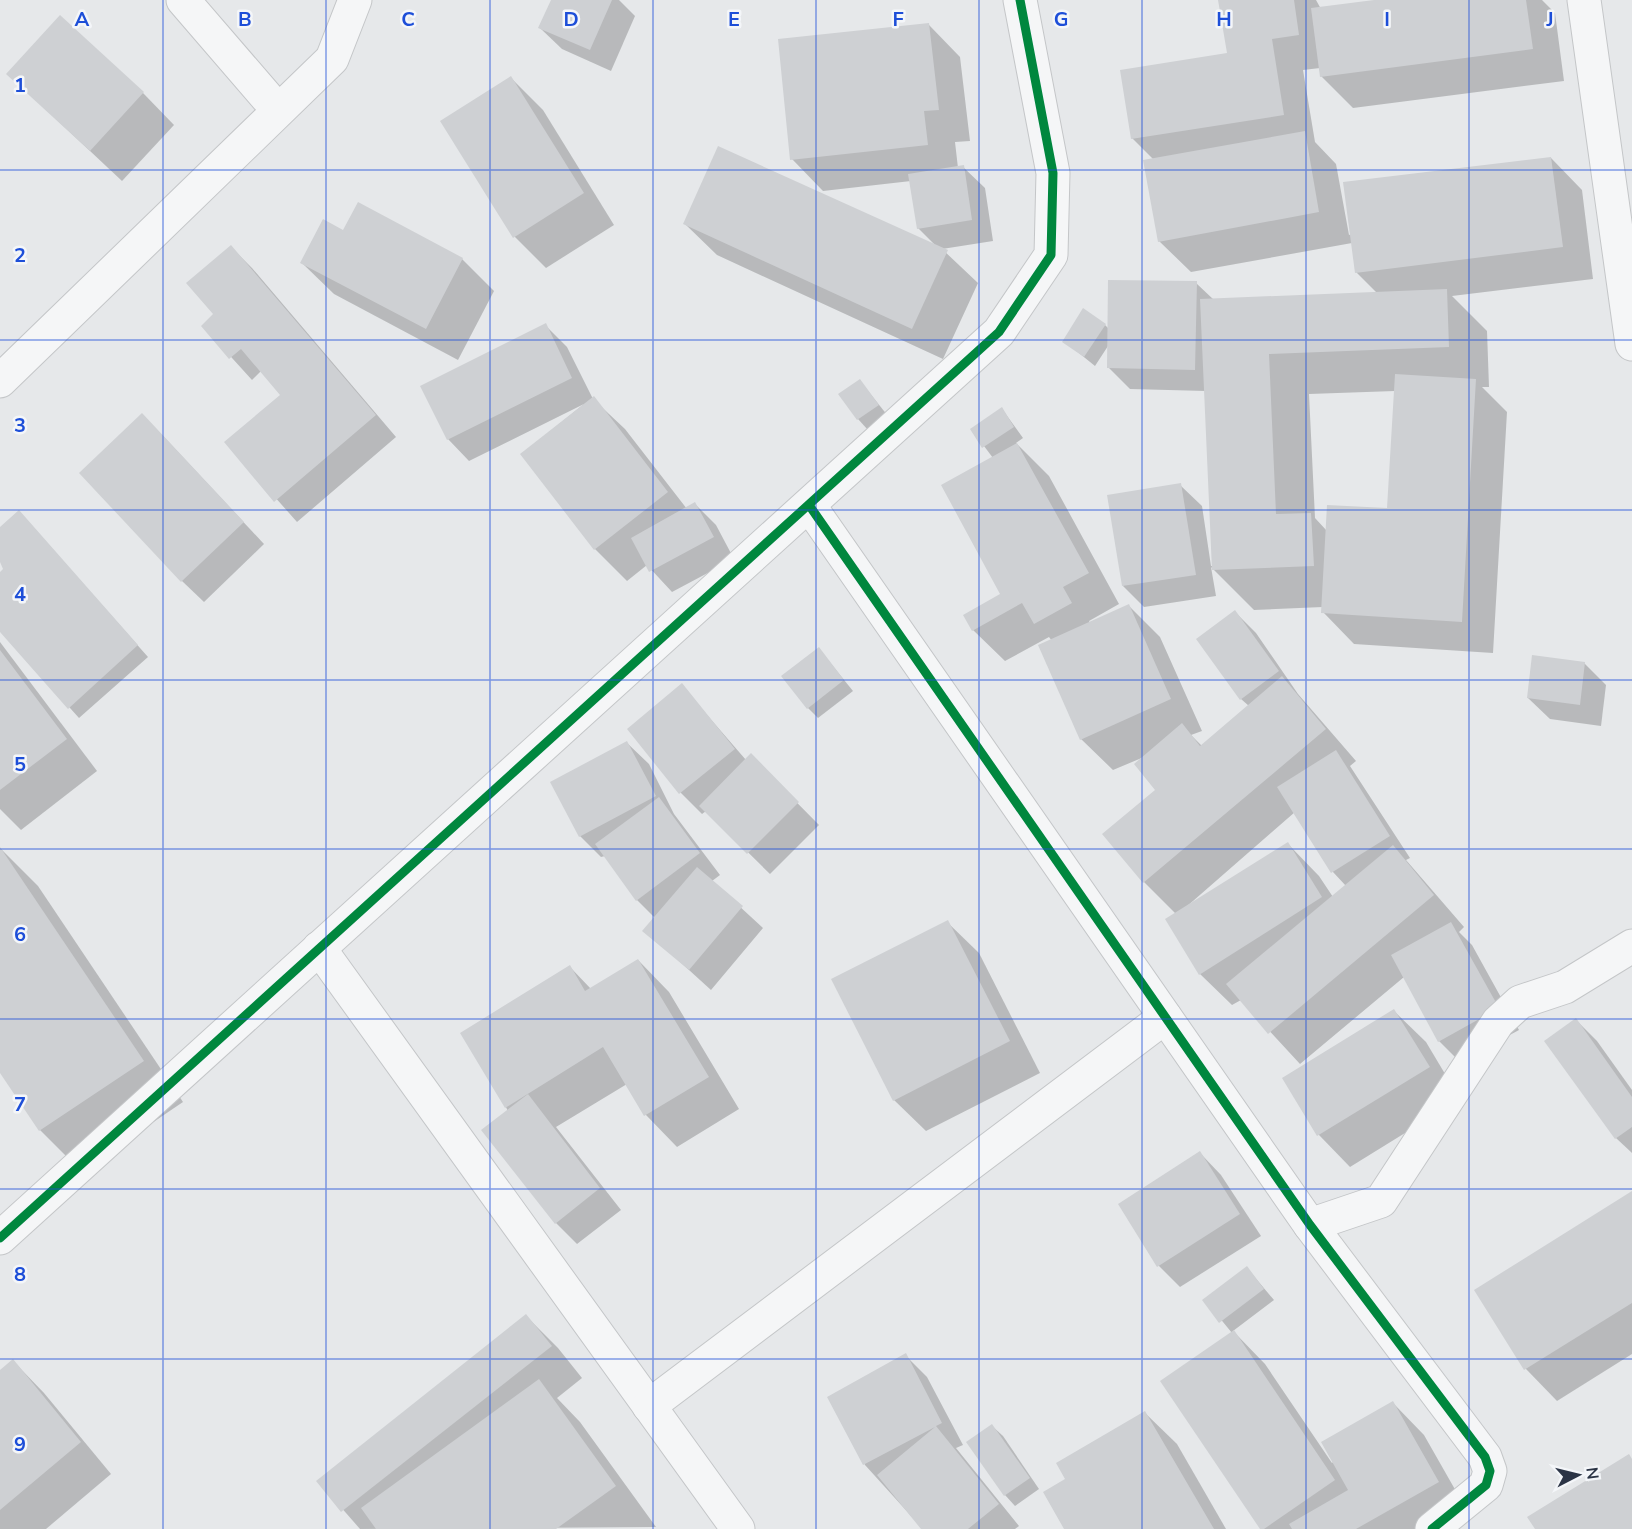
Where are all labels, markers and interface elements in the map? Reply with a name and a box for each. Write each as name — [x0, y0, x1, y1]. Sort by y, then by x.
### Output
text: A — [75, 6, 90, 33]
text: B — [238, 6, 252, 33]
text: C — [401, 6, 415, 33]
text: D — [563, 6, 579, 33]
text: E — [728, 6, 740, 33]
text: F — [892, 6, 904, 33]
text: G — [1054, 6, 1068, 33]
text: H — [1216, 6, 1232, 33]
text: I — [1384, 6, 1390, 33]
text: J — [1545, 6, 1554, 33]
text: 1 — [14, 72, 26, 99]
text: 2 — [14, 242, 26, 269]
text: 3 — [14, 412, 26, 439]
text: 4 — [14, 581, 26, 608]
text: 5 — [14, 751, 26, 778]
text: 6 — [14, 921, 26, 948]
text: 7 — [14, 1091, 26, 1118]
text: 8 — [14, 1261, 26, 1288]
text: 9 — [14, 1431, 26, 1458]
north arrow — [1548, 1445, 1608, 1505]
text: N — [1580, 1466, 1604, 1481]

